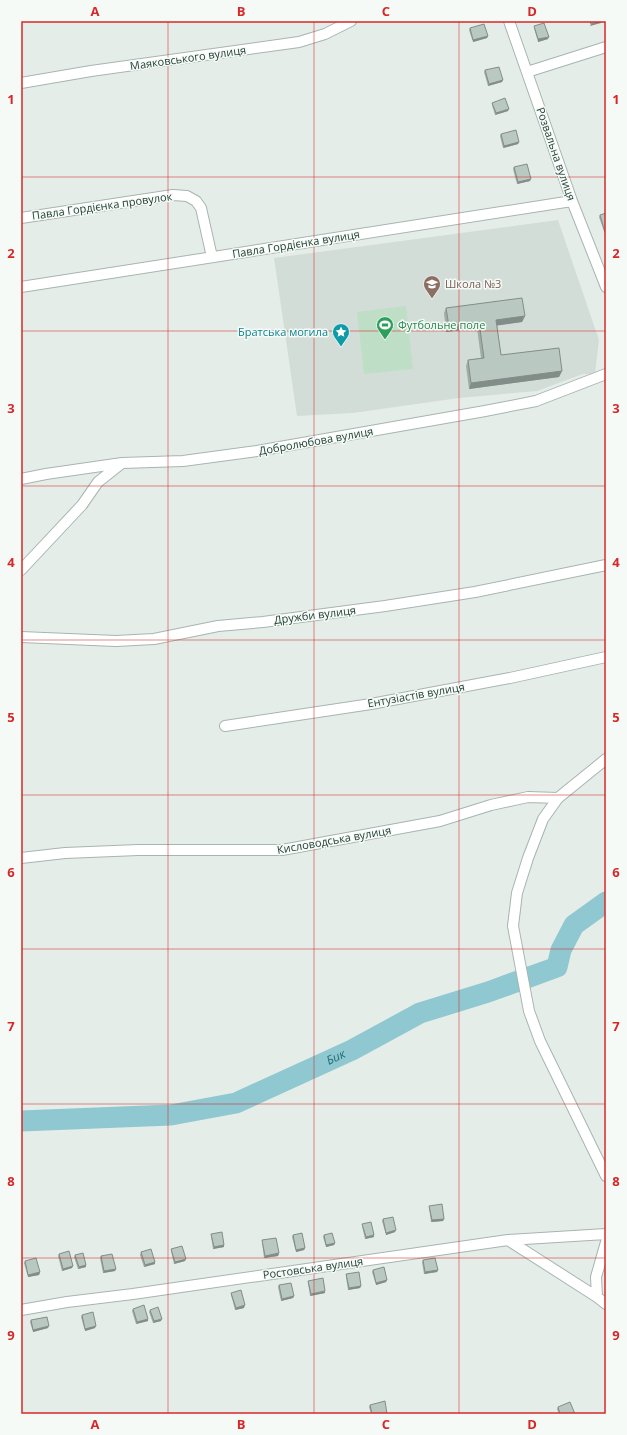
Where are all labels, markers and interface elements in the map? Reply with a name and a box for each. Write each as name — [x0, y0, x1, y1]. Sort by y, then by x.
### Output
text: A — [91, 2, 100, 20]
text: B — [237, 2, 246, 20]
text: C — [382, 2, 390, 20]
text: D — [527, 2, 537, 20]
street label: Маяковського вулиця — [129, 42, 247, 73]
text: 1 — [7, 90, 15, 108]
text: 1 — [612, 90, 620, 108]
street label: Розвальна вулиця — [533, 105, 579, 203]
street label: Павла Гордієнка провулок — [31, 188, 173, 223]
street label: Павла Гордієнка вулиця — [231, 226, 361, 261]
text: 2 — [7, 244, 15, 262]
text: 2 — [612, 244, 620, 262]
school or university icon: Школа №3 — [422, 274, 442, 299]
place label: Школа №3 — [445, 276, 501, 291]
sports icon: Футбольне поле — [375, 315, 395, 340]
place label: Футбольне поле — [398, 317, 485, 332]
place icon: Братська могила — [331, 322, 351, 347]
place label: Братська могила — [238, 324, 328, 339]
text: 3 — [7, 399, 15, 417]
text: 3 — [612, 399, 620, 417]
street label: Добролюбова вулиця — [257, 423, 374, 458]
text: 4 — [7, 553, 15, 571]
text: 4 — [612, 553, 620, 571]
street label: Дружби вулиця — [273, 602, 357, 627]
street label: Ентузіастів вулиця — [366, 679, 466, 710]
text: 5 — [7, 708, 15, 726]
text: 5 — [612, 708, 620, 726]
street label: Кисловодська вулиця — [276, 822, 392, 857]
text: 6 — [7, 863, 15, 881]
text: 6 — [612, 863, 620, 881]
text: 7 — [7, 1017, 15, 1035]
text: 7 — [612, 1017, 620, 1035]
water label: Бик — [323, 1045, 349, 1069]
text: 8 — [7, 1172, 15, 1190]
text: 8 — [612, 1172, 620, 1190]
street label: Ростовська вулиця — [262, 1253, 364, 1282]
text: 9 — [7, 1326, 15, 1344]
text: 9 — [612, 1326, 620, 1344]
text: A — [91, 1415, 100, 1433]
text: B — [237, 1415, 246, 1433]
text: C — [382, 1415, 390, 1433]
text: D — [527, 1415, 537, 1433]

